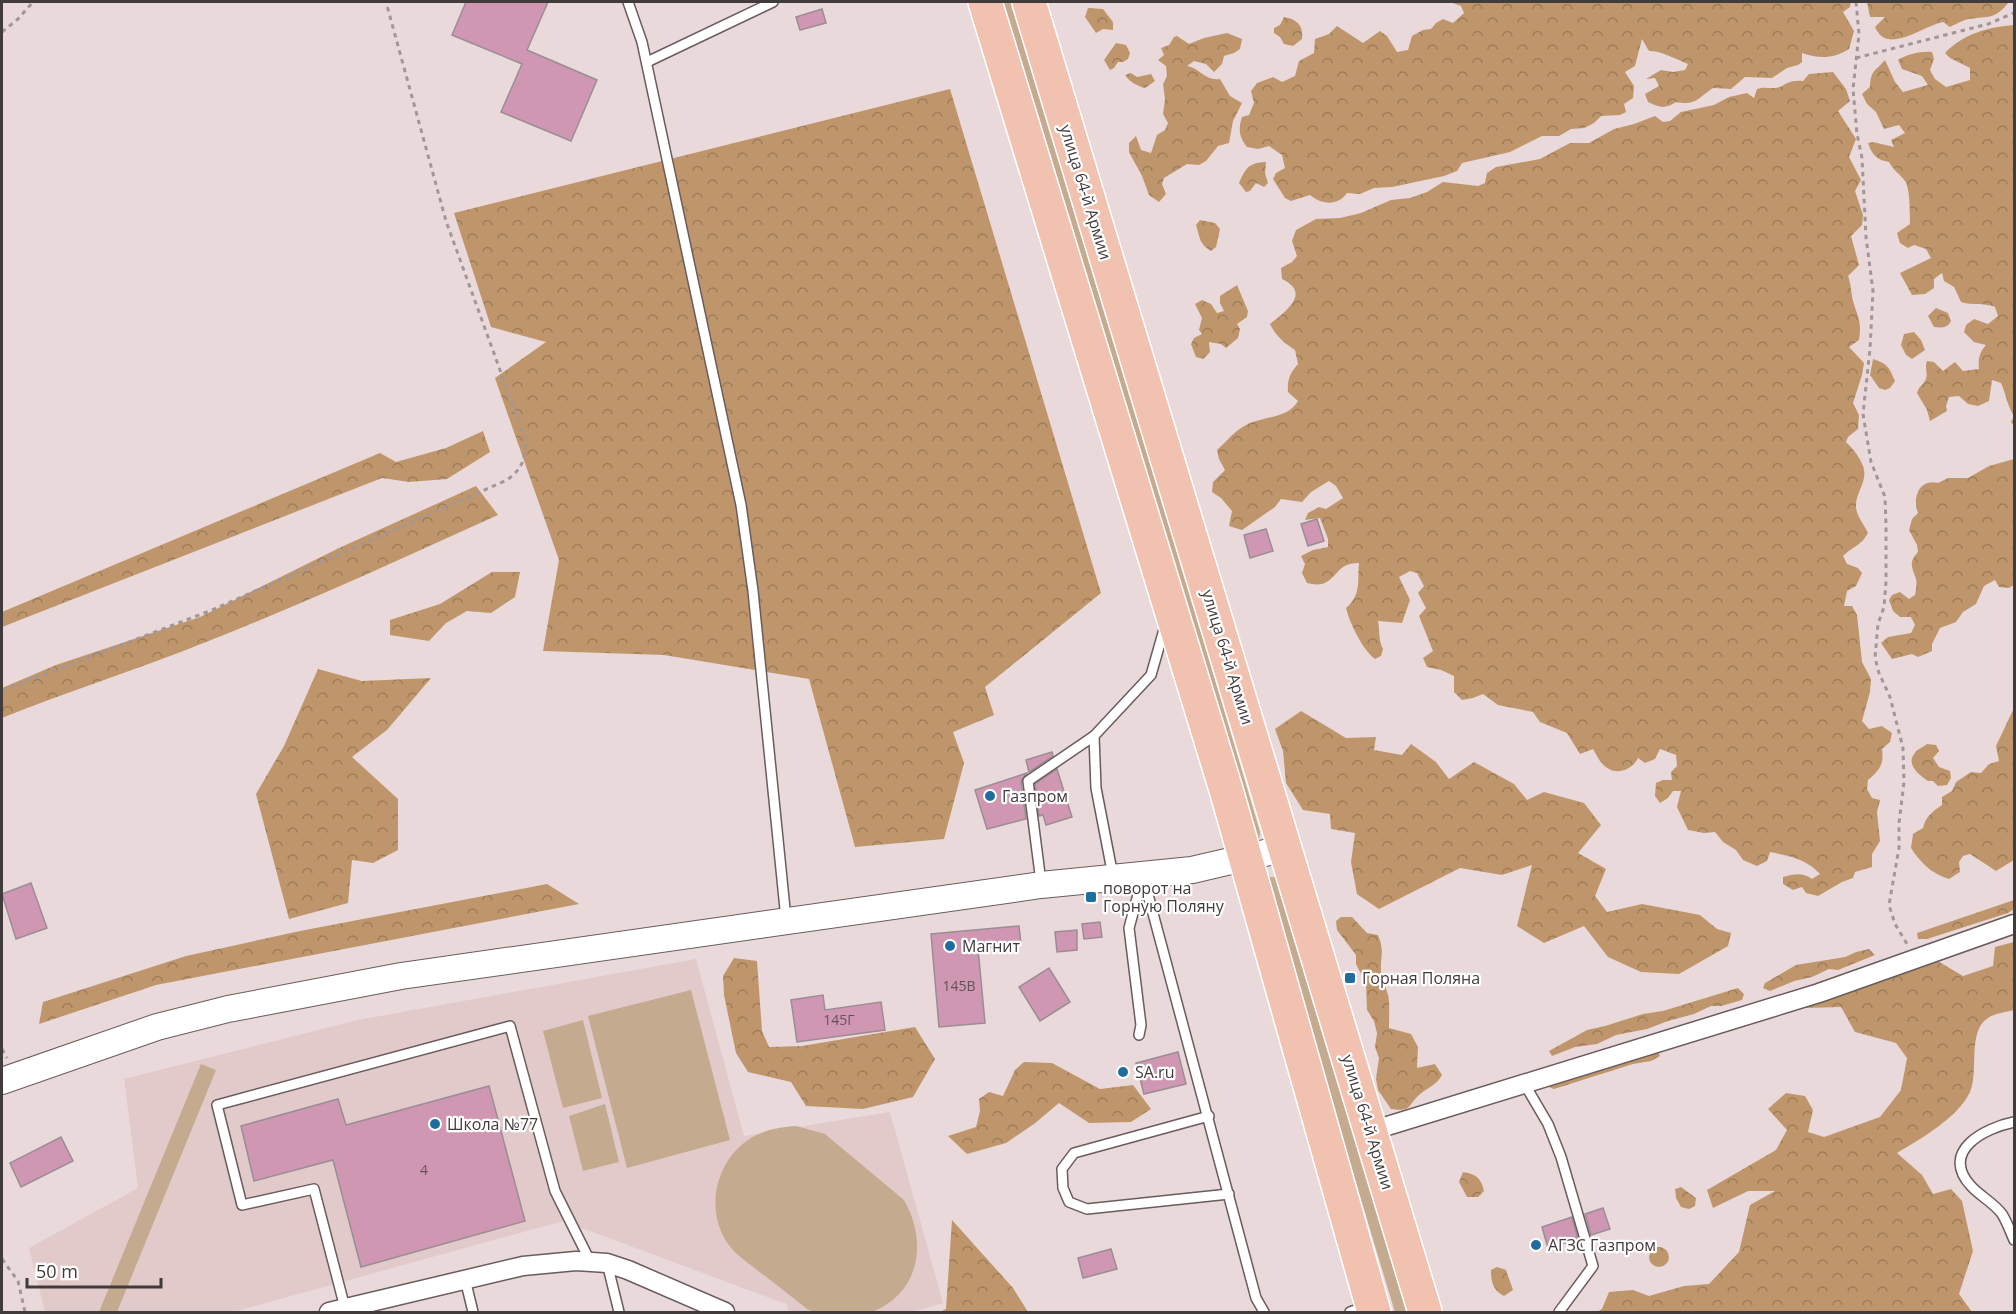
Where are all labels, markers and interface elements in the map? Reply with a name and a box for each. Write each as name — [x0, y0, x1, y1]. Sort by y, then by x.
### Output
street label: улица 64-й Армии — [1055, 122, 1117, 262]
street label: улица 64-й Армии — [1197, 587, 1259, 727]
place label: Газпром — [1002, 785, 1068, 807]
marker: Газпром — [983, 789, 997, 803]
place label: поворот на Горную Поляну — [1103, 877, 1225, 917]
marker: поворот на Горную Поляну — [1084, 890, 1098, 904]
place label: Магнит — [962, 935, 1020, 957]
marker: Магнит — [943, 939, 957, 953]
place label: Горная Поляна — [1362, 967, 1480, 989]
marker: Горная Поляна — [1343, 971, 1357, 985]
house number: 145В — [942, 976, 976, 995]
house number: 145Г — [823, 1010, 855, 1029]
street label: улица 64-й Армии — [1337, 1052, 1399, 1192]
place label: SA.ru — [1135, 1061, 1174, 1083]
marker: SA.ru — [1116, 1065, 1130, 1079]
place label: Школа №77 — [447, 1113, 538, 1135]
marker: Школа №77 — [428, 1117, 442, 1131]
house number: 4 — [420, 1160, 428, 1179]
place label: АГЗС Газпром — [1548, 1234, 1656, 1256]
marker: АГЗС Газпром — [1529, 1238, 1543, 1252]
scale bar — [27, 1251, 160, 1289]
text: 50 m — [36, 1259, 78, 1283]

